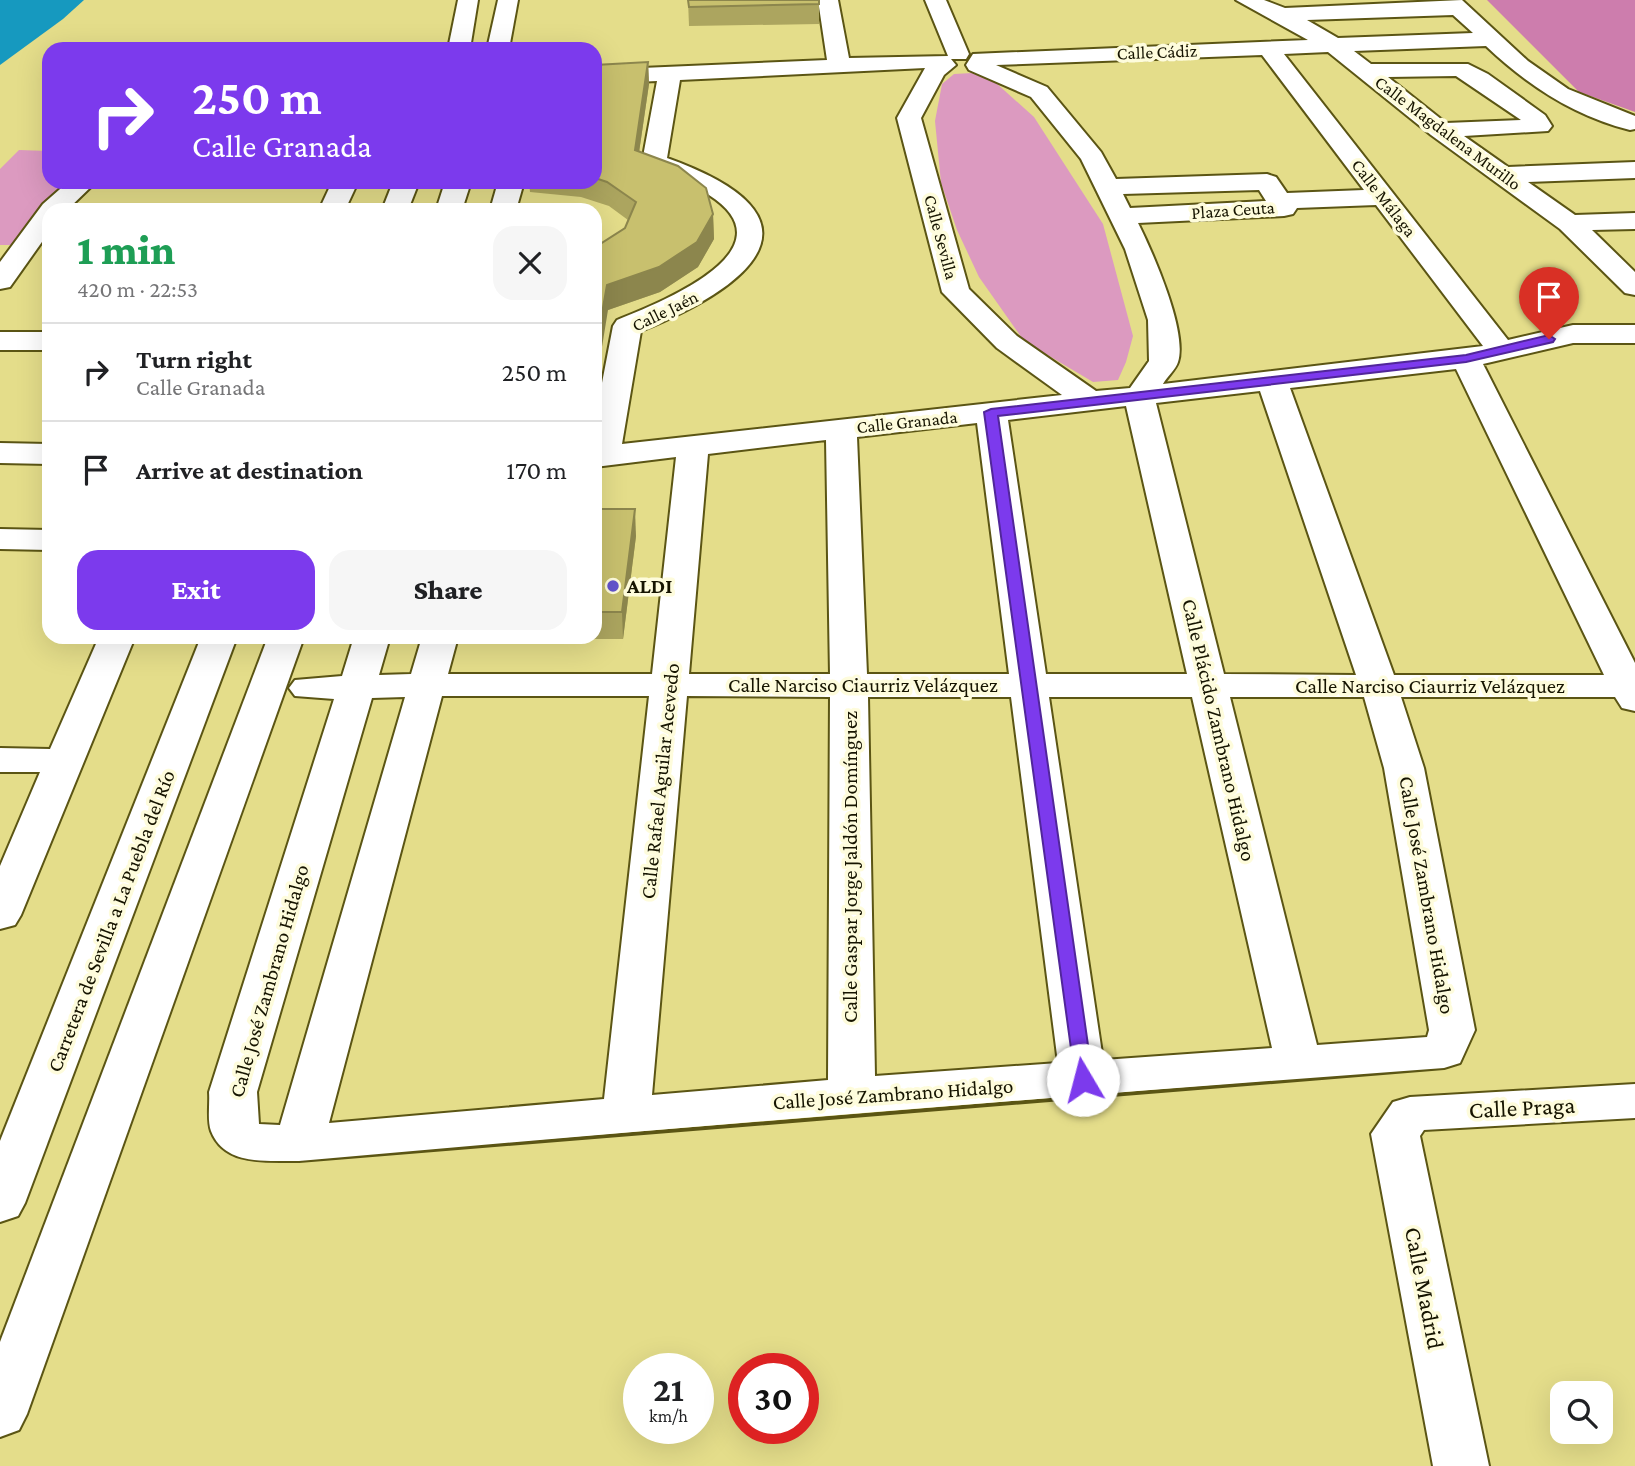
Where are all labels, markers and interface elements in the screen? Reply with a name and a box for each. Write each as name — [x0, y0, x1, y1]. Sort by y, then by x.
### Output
street label: Calle Cádiz — [1117, 41, 1198, 63]
icon: right — [77, 70, 168, 161]
text: 250 m — [192, 70, 322, 125]
street label: Calle Magdalena Murillo — [1371, 72, 1525, 194]
text: Calle Granada — [192, 128, 372, 164]
street label: Calle Málaga — [1348, 155, 1420, 241]
street label: Calle Sevilla — [920, 193, 962, 281]
street label: Plaza Ceuta — [1191, 197, 1275, 223]
text: 1 min — [77, 226, 175, 273]
button: close — [493, 226, 567, 300]
pin — [1519, 267, 1579, 339]
text: 420 m · 22:53 — [77, 276, 198, 302]
icon: arrive — [1530, 278, 1568, 316]
street label: Calle Jaén — [629, 286, 702, 336]
text: Turn right — [136, 345, 252, 374]
icon: right — [77, 353, 115, 391]
text: 250 m — [502, 358, 567, 387]
text: Calle Granada — [136, 374, 265, 400]
street label: Calle Granada — [856, 407, 958, 437]
icon: arrive — [77, 451, 115, 489]
text: Arrive at destination — [136, 456, 363, 485]
text: 170 m — [506, 456, 567, 485]
button: Exit — [77, 550, 315, 630]
button: Share — [329, 550, 567, 630]
place label: ALDI — [626, 574, 672, 598]
marker: ALDI — [605, 578, 621, 594]
street label: Calle Plácido Zambrano Hidalgo — [1177, 597, 1261, 863]
street label: Calle Rafael Aguilar Acevedo — [636, 662, 684, 900]
street label: Calle Narciso Ciaurriz Velázquez — [728, 673, 998, 697]
street label: Calle Narciso Ciaurriz Velázquez — [1295, 674, 1565, 698]
street label: Calle Gaspar Jorge Jaldón Domínguez — [838, 711, 862, 1023]
street label: Carretera de Sevilla a La Puebla del Río — [42, 767, 180, 1075]
street label: Calle José Zambrano Hidalgo — [1394, 774, 1460, 1016]
street label: Calle José Zambrano Hidalgo — [224, 862, 314, 1100]
position arrow — [1046, 1043, 1120, 1117]
street label: Calle José Zambrano Hidalgo — [772, 1074, 1014, 1114]
street label: Calle Praga — [1468, 1091, 1576, 1123]
street label: Calle Madrid — [1400, 1225, 1450, 1352]
speed limit sign: 30 — [728, 1353, 819, 1444]
text: 21 — [653, 1370, 684, 1409]
map controls — [1550, 1381, 1613, 1444]
button: search — [1550, 1381, 1613, 1444]
text: km/h — [649, 1406, 688, 1426]

